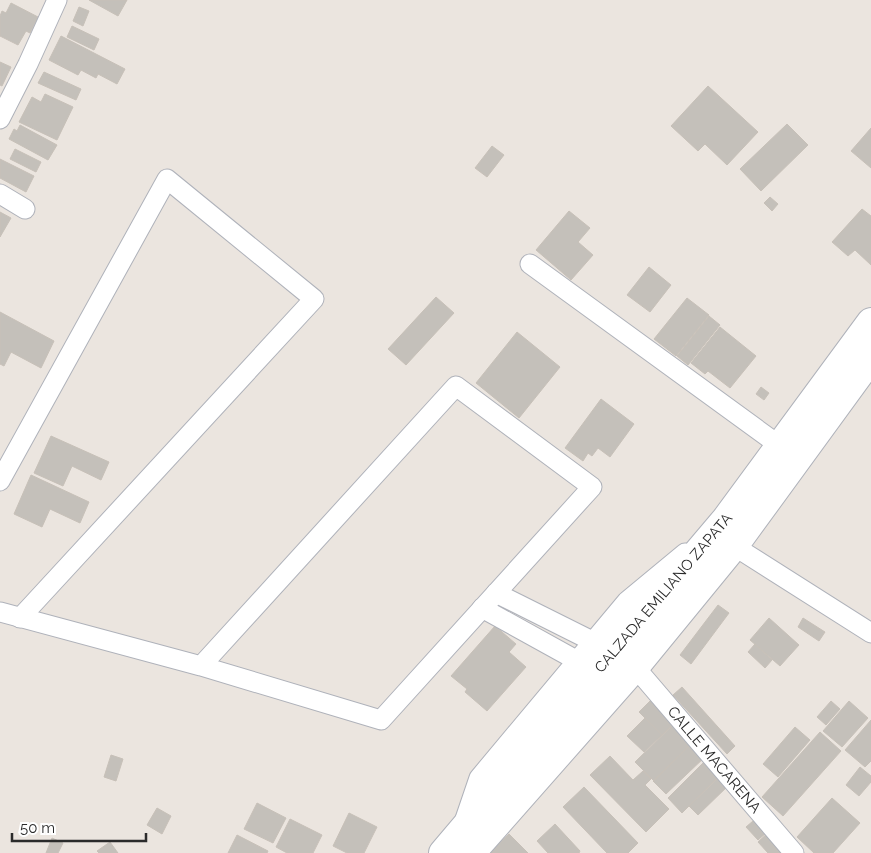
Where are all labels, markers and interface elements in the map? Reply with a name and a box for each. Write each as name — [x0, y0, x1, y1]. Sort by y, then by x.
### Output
street label: CALZADA EMILIANO ZAPATA — [591, 509, 736, 676]
street label: CALLE MACARENA — [664, 703, 765, 817]
scale bar — [12, 810, 146, 842]
text: 50 m — [20, 819, 55, 837]

